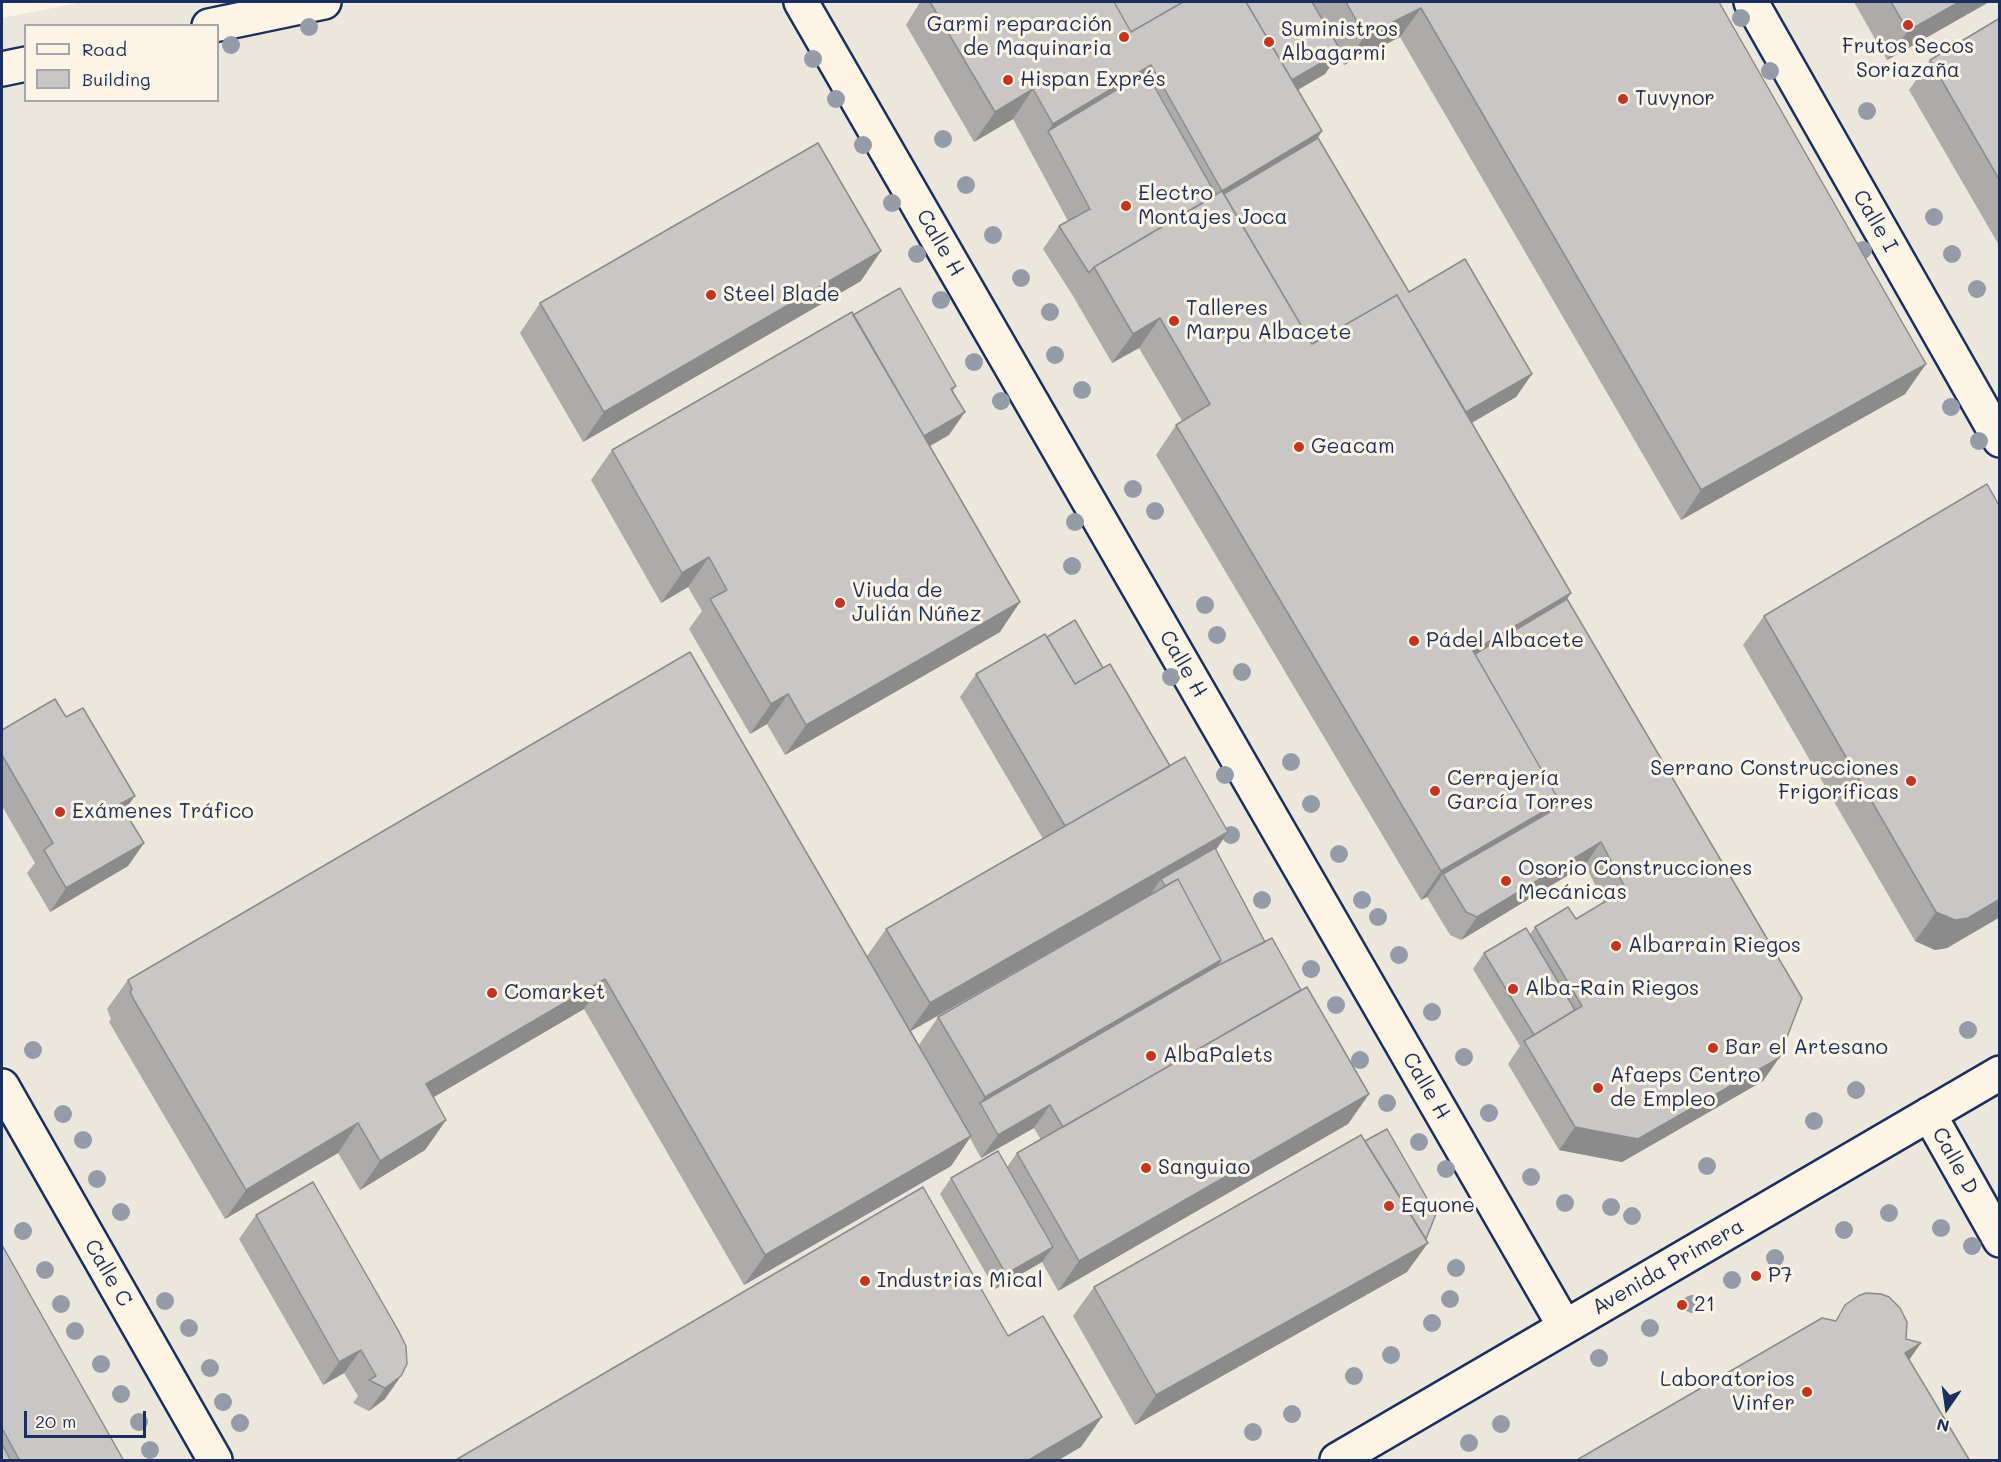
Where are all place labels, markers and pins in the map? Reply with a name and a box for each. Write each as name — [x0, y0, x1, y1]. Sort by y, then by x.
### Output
place label: Garmi reparación de Maquinaria — [927, 12, 1112, 62]
place label: Suministros Albagarmi — [1281, 17, 1398, 67]
marker: Frutos Secos Soriazaña — [1901, 18, 1915, 32]
marker: Garmi reparación de Maquinaria — [1117, 30, 1131, 44]
place label: Frutos Secos Soriazaña — [1842, 34, 1974, 84]
marker: Suministros Albagarmi — [1262, 35, 1276, 49]
place label: Hispan Exprés — [1020, 67, 1166, 93]
marker: Hispan Exprés — [1001, 73, 1015, 87]
place label: Tuvynor — [1635, 86, 1715, 112]
marker: Tuvynor — [1616, 92, 1630, 106]
place label: Electro Montajes Joca — [1138, 181, 1288, 231]
marker: Electro Montajes Joca — [1119, 199, 1133, 213]
place label: Steel Blade — [723, 282, 840, 308]
marker: Steel Blade — [704, 288, 718, 302]
place label: Talleres Marpu Albacete — [1186, 296, 1351, 346]
marker: Talleres Marpu Albacete — [1167, 314, 1181, 328]
place label: Geacam — [1311, 434, 1395, 460]
marker: Geacam — [1292, 440, 1306, 454]
place label: Viuda de Julián Núñez — [852, 578, 981, 628]
marker: Viuda de Julián Núñez — [833, 596, 847, 610]
place label: Pádel Albacete — [1426, 628, 1584, 654]
marker: Pádel Albacete — [1407, 634, 1421, 648]
place label: Serrano Construcciones Frigoríficas — [1650, 756, 1899, 806]
place label: Cerrajería García Torres — [1447, 766, 1593, 816]
marker: Serrano Construcciones Frigoríficas — [1904, 774, 1918, 788]
marker: Cerrajería García Torres — [1428, 784, 1442, 798]
place label: Exámenes Tráfico — [72, 799, 254, 825]
marker: Exámenes Tráfico — [53, 805, 67, 819]
place label: Osorio Construcciones Mecánicas — [1518, 856, 1752, 906]
marker: Osorio Construcciones Mecánicas — [1499, 874, 1513, 888]
place label: Albarrain Riegos — [1628, 933, 1801, 959]
marker: Albarrain Riegos — [1609, 939, 1623, 953]
place label: Alba-Rain Riegos — [1525, 976, 1699, 1002]
place label: Comarket — [504, 980, 605, 1006]
marker: Alba-Rain Riegos — [1506, 982, 1520, 996]
marker: Comarket — [485, 986, 499, 1000]
place label: Bar el Artesano — [1725, 1035, 1888, 1061]
marker: Bar el Artesano — [1706, 1041, 1720, 1055]
place label: AlbaPalets — [1163, 1043, 1273, 1069]
marker: AlbaPalets — [1144, 1049, 1158, 1063]
place label: Afaeps Centro de Empleo — [1610, 1063, 1761, 1113]
marker: Afaeps Centro de Empleo — [1591, 1081, 1605, 1095]
place label: Sanguiao — [1158, 1155, 1250, 1181]
marker: Sanguiao — [1139, 1161, 1153, 1175]
place label: Equone — [1401, 1193, 1475, 1219]
marker: Equone — [1382, 1199, 1396, 1213]
place label: P7 — [1768, 1263, 1793, 1289]
place label: Industrias Mical — [877, 1268, 1043, 1294]
marker: P7 — [1749, 1269, 1763, 1283]
marker: Industrias Mical — [858, 1274, 872, 1288]
place label: 21 — [1694, 1292, 1715, 1318]
marker: 21 — [1675, 1298, 1689, 1312]
place label: Laboratorios Vinfer — [1660, 1367, 1795, 1417]
marker: Laboratorios Vinfer — [1800, 1385, 1814, 1399]

